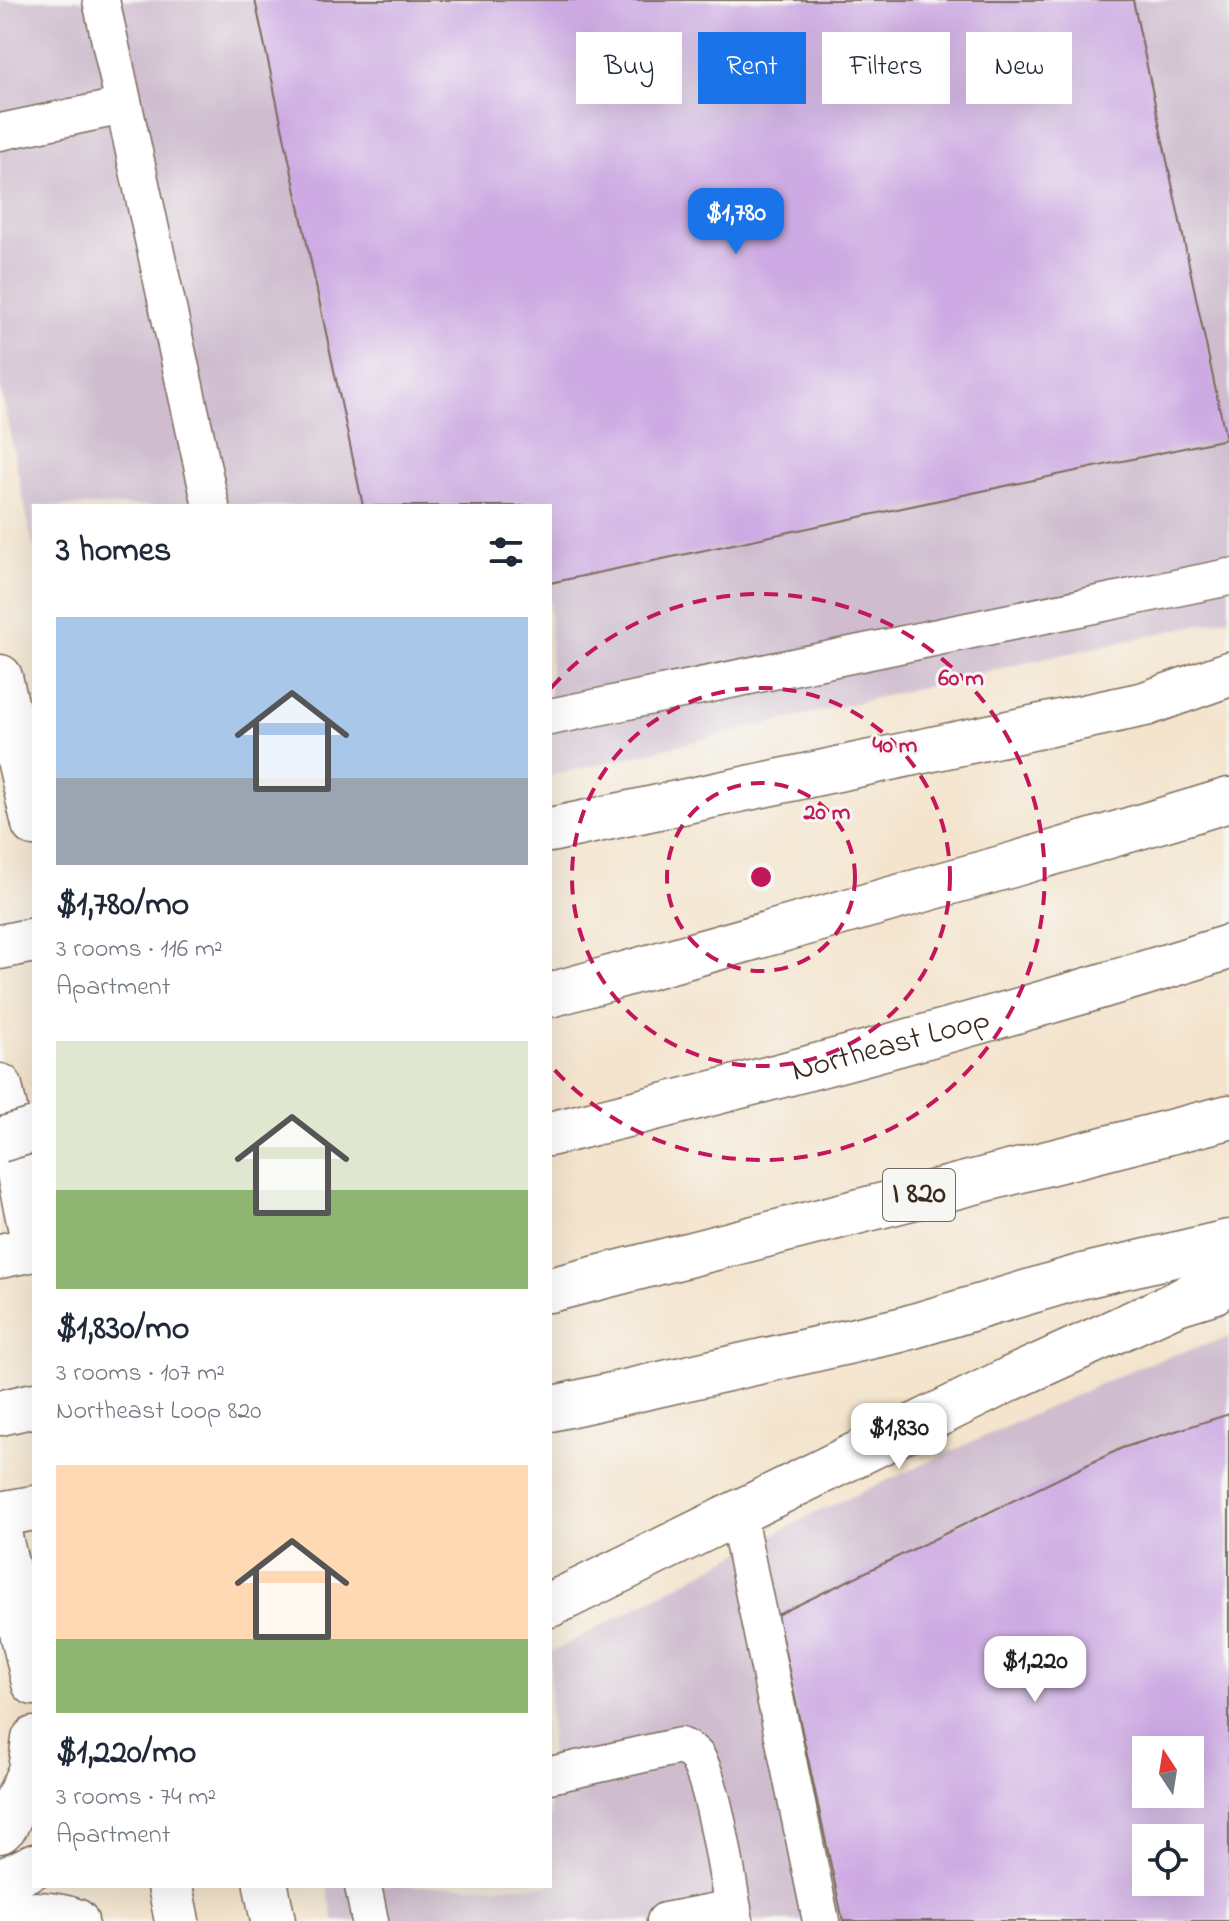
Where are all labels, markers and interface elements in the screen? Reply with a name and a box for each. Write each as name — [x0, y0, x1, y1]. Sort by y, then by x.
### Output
chip: Buy — [576, 32, 682, 104]
chip: Rent — [698, 32, 806, 104]
chip: Filters — [822, 32, 950, 104]
chip: New — [966, 32, 1072, 104]
pin: $1,780 — [671, 188, 801, 256]
text: $1,780 — [706, 195, 766, 233]
text: 3 homes — [56, 527, 171, 577]
icon: filters — [484, 530, 528, 574]
text: 60 m — [938, 662, 984, 697]
icon: home — [220, 669, 364, 813]
text: 40 m — [873, 729, 918, 764]
text: 20 m — [803, 796, 851, 831]
centre of rings — [747, 863, 775, 891]
text: $1,780/mo — [56, 881, 189, 931]
text: 3 rooms · 116 m² — [56, 931, 223, 969]
text: Apartment — [56, 969, 170, 1007]
street label: Northeast Loop — [787, 996, 995, 1095]
icon: home — [220, 1093, 364, 1237]
road number: I 820 — [883, 1169, 955, 1221]
text: $1,830/mo — [56, 1305, 189, 1355]
text: 3 rooms · 107 m² — [56, 1355, 225, 1393]
text: Northeast Loop 820 — [56, 1393, 262, 1431]
pin: $1,830 — [834, 1403, 964, 1471]
text: $1,830 — [869, 1410, 929, 1448]
icon: home — [220, 1517, 364, 1661]
pin: $1,220 — [970, 1636, 1100, 1704]
text: $1,220 — [1002, 1643, 1068, 1681]
text: $1,220/mo — [56, 1729, 196, 1779]
north arrow — [1132, 1736, 1204, 1808]
map controls — [1132, 1736, 1204, 1896]
text: 3 rooms · 74 m² — [56, 1779, 216, 1817]
text: Apartment — [56, 1817, 170, 1855]
button: locate — [1132, 1824, 1204, 1896]

